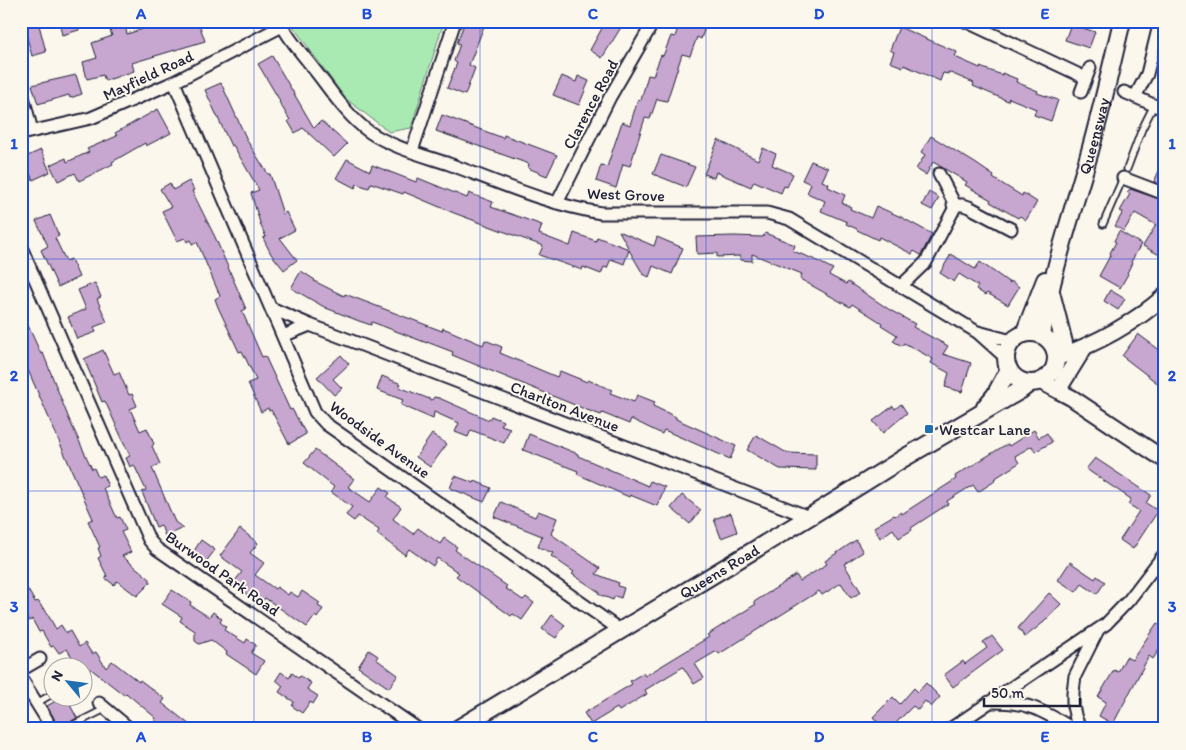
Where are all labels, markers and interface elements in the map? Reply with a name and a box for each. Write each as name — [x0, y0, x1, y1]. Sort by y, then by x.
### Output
text: A — [135, 4, 147, 23]
text: B — [362, 4, 373, 23]
text: C — [588, 4, 599, 23]
text: D — [814, 4, 825, 23]
text: E — [1041, 4, 1050, 23]
street label: Mayfield Road — [100, 46, 197, 105]
street label: Clarence Road — [559, 56, 622, 152]
street label: Queensway — [1075, 95, 1114, 177]
text: 1 — [10, 134, 18, 153]
text: 1 — [1168, 134, 1176, 153]
street label: West Grove — [587, 184, 666, 205]
text: 2 — [10, 366, 19, 385]
text: 2 — [1168, 366, 1177, 385]
street label: Charlton Avenue — [508, 377, 622, 436]
street label: Woodside Avenue — [326, 397, 434, 482]
place label: Westcar Lane — [939, 420, 1031, 439]
marker: Westcar Lane — [923, 423, 935, 435]
street label: Burwood Park Road — [162, 527, 284, 620]
street label: Queens Road — [676, 540, 763, 603]
text: 3 — [10, 597, 19, 616]
text: 3 — [1168, 597, 1177, 616]
north arrow — [42, 658, 92, 708]
text: N — [47, 668, 67, 684]
scale bar — [984, 675, 1080, 707]
text: 50 m — [991, 684, 1024, 702]
text: A — [135, 727, 147, 746]
text: B — [362, 727, 373, 746]
text: C — [588, 727, 599, 746]
text: D — [814, 727, 825, 746]
text: E — [1041, 727, 1050, 746]

